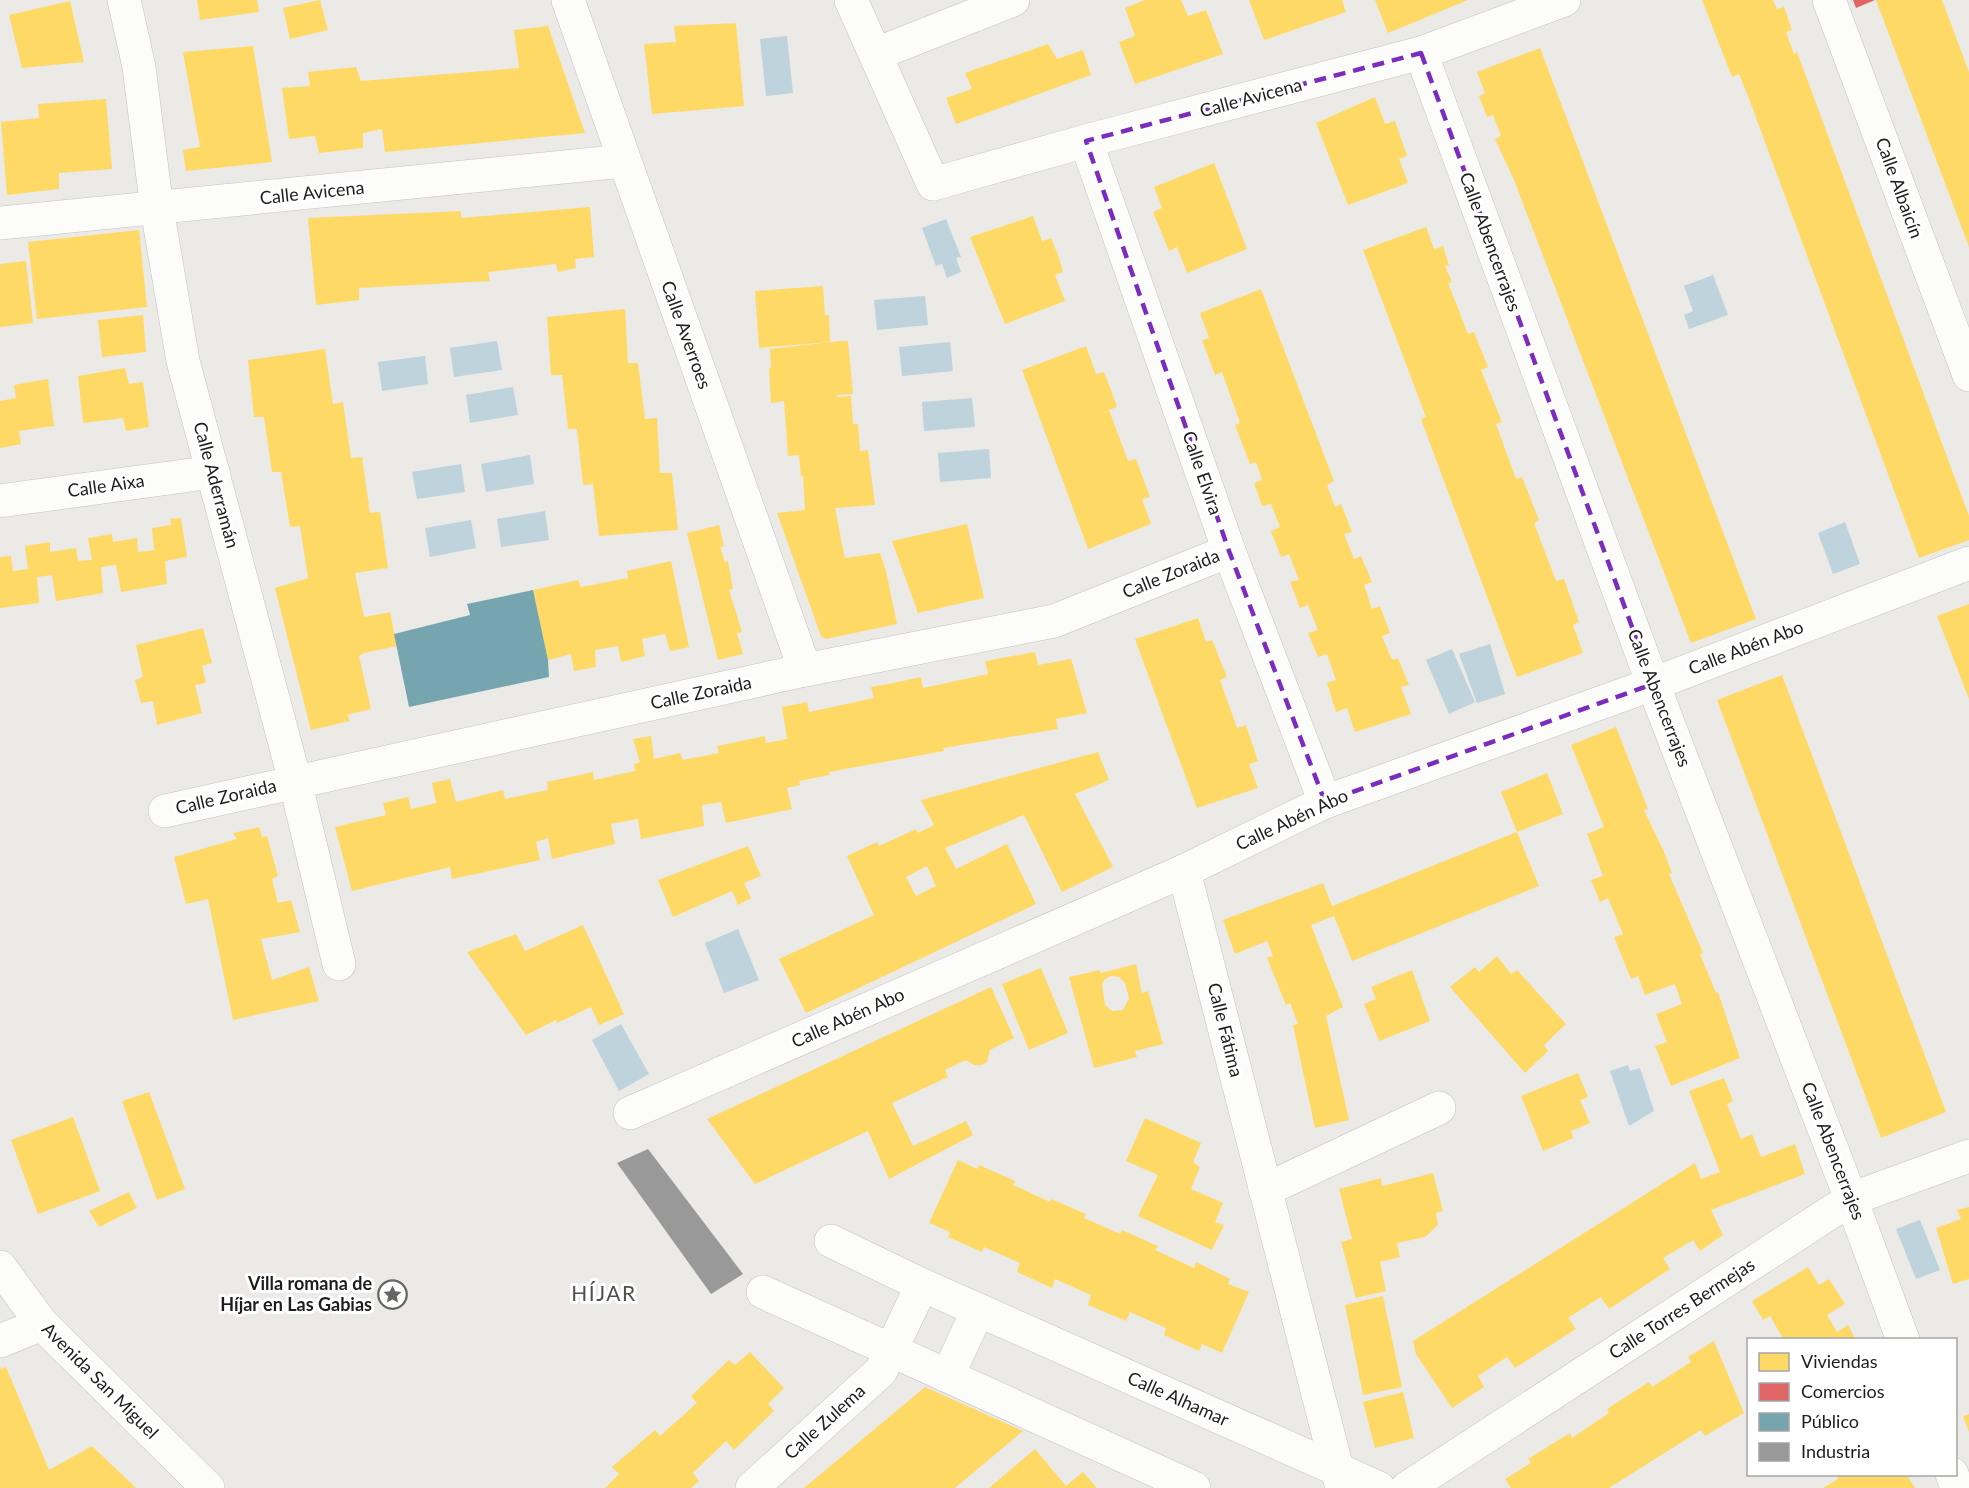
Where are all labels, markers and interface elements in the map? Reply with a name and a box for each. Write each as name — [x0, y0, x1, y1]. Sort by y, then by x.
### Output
street label: Calle Avicena — [1197, 73, 1304, 121]
street label: Calle Albaicín — [1872, 134, 1928, 241]
street label: Calle Abencerrajes — [1456, 169, 1526, 314]
street label: Calle Avicena — [259, 176, 365, 208]
street label: Calle Averroes — [657, 278, 717, 392]
street label: Calle Aderramán — [189, 419, 244, 550]
street label: Calle Elvira — [1178, 428, 1228, 517]
street label: Calle Aixa — [66, 469, 146, 501]
street label: Calle Zoraida — [1119, 544, 1222, 603]
street label: Calle Abén Abo — [1685, 615, 1806, 679]
street label: Calle Abencerrajes — [1623, 625, 1696, 770]
street label: Calle Zoraida — [648, 671, 753, 713]
street label: Calle Zoraida — [173, 774, 278, 818]
street label: Calle Abén Abo — [1232, 784, 1351, 855]
street label: Calle Fátima — [1204, 980, 1248, 1079]
street label: Calle Abén Abo — [788, 982, 907, 1052]
street label: Calle Abencerrajes — [1797, 1078, 1870, 1223]
street label: Calle Torres Bermejas — [1604, 1253, 1759, 1363]
place label: Villa romana de Híjar en Las Gabias — [220, 1272, 372, 1315]
place icon: Villa romana de Híjar en Las Gabias — [377, 1278, 409, 1310]
district label: HÍJAR — [571, 1280, 637, 1305]
street label: Avenida San Miguel — [38, 1318, 163, 1443]
legend — [1747, 1338, 1957, 1476]
text: Viviendas — [1801, 1350, 1878, 1372]
street label: Calle Alhamar — [1124, 1366, 1233, 1430]
street label: Calle Zulema — [779, 1379, 869, 1463]
text: Comercios — [1801, 1380, 1885, 1402]
text: Público — [1801, 1410, 1859, 1432]
text: Industria — [1801, 1440, 1870, 1462]

